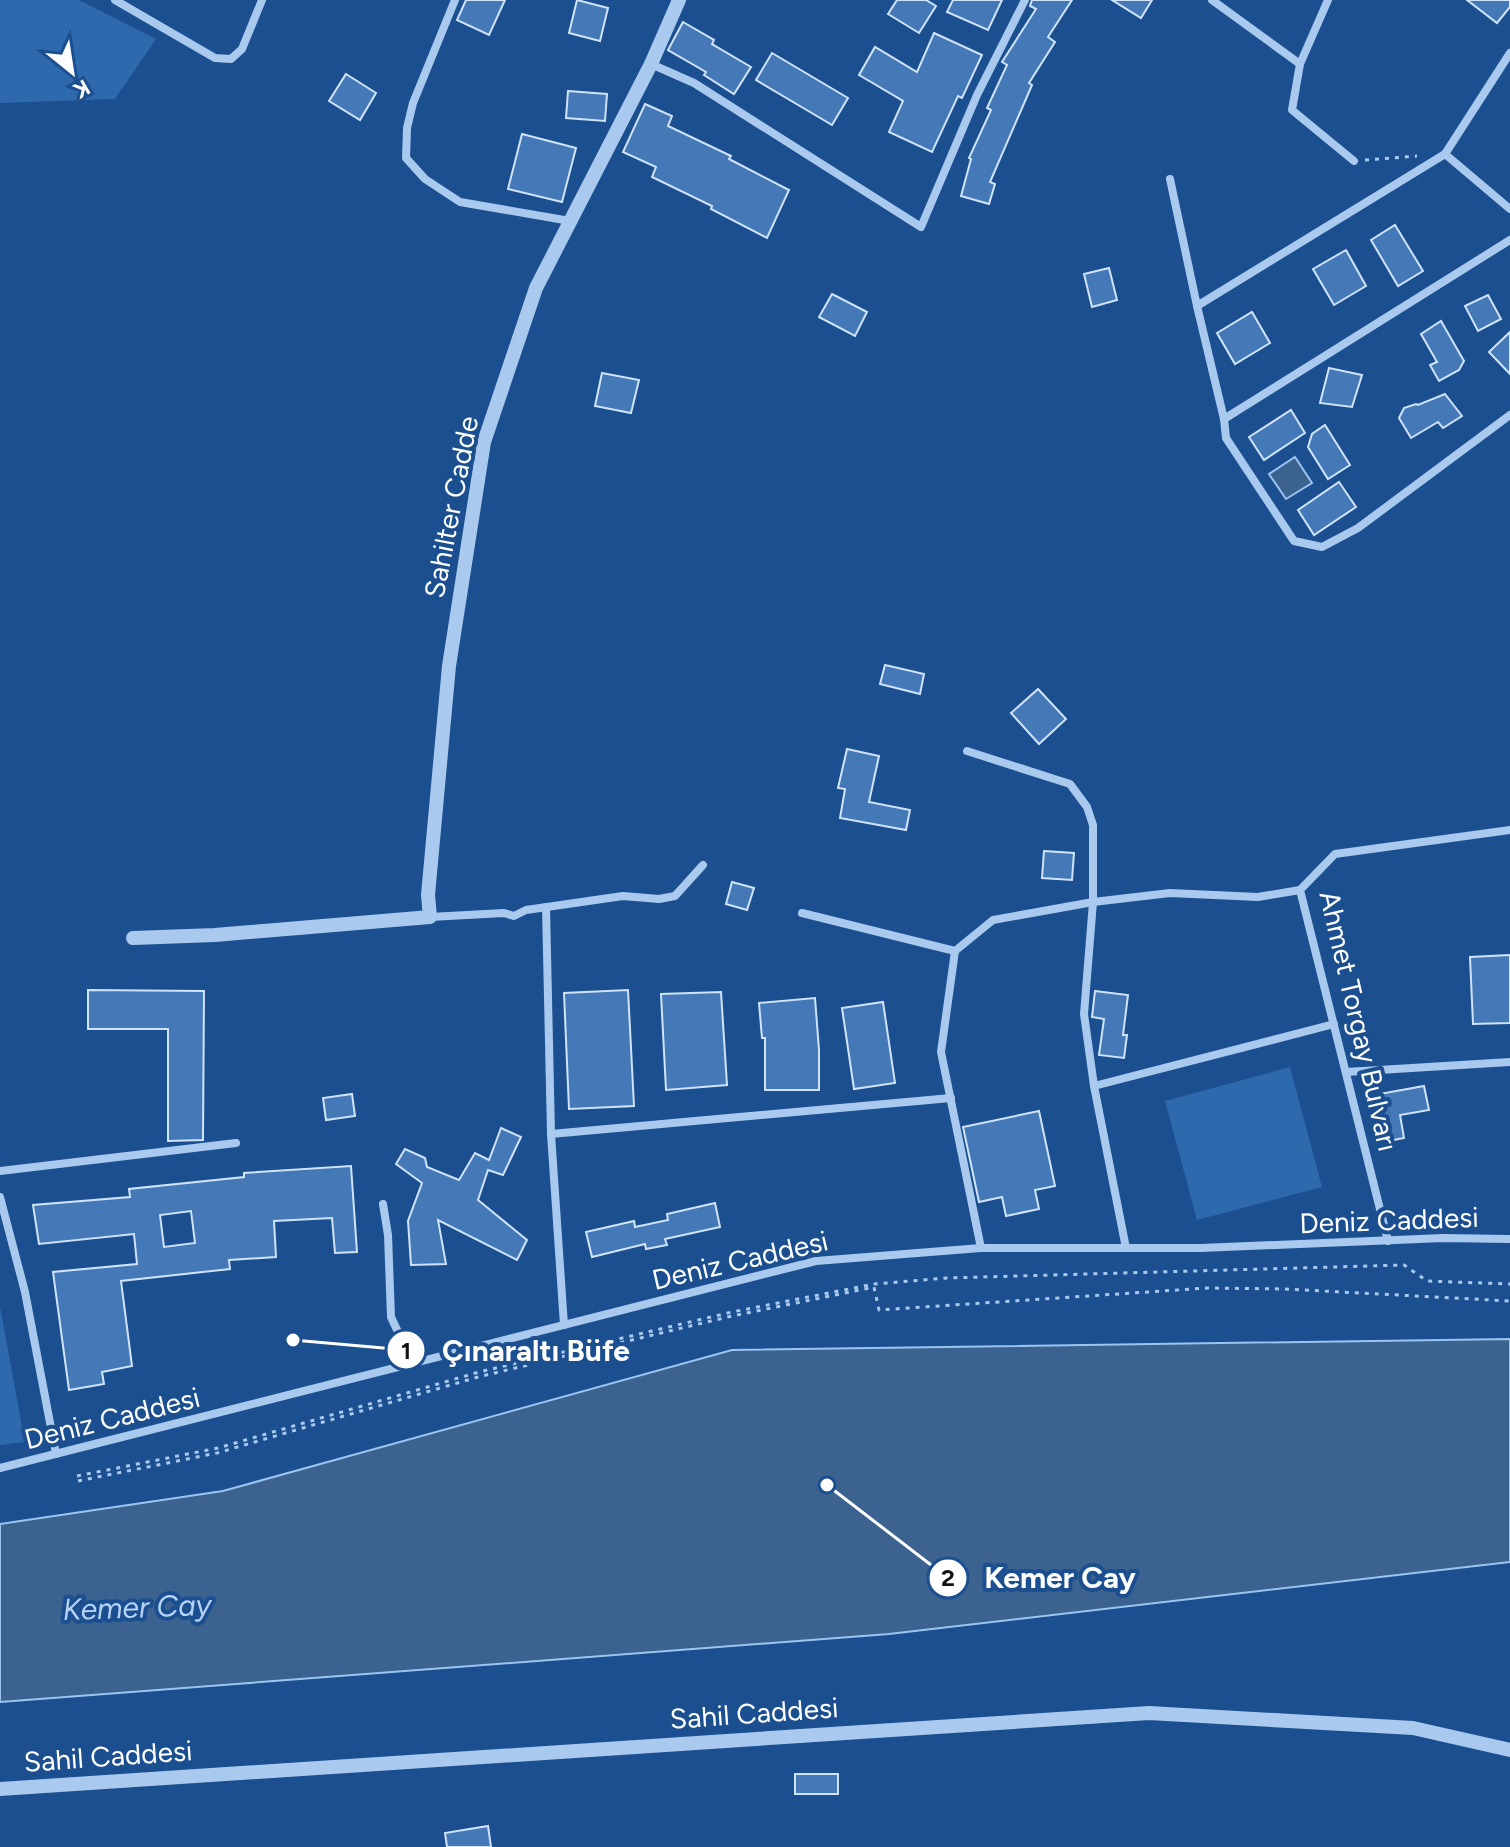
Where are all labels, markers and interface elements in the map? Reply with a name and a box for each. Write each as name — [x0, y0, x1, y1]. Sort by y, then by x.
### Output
north arrow — [32, 32, 112, 112]
text: K — [68, 74, 95, 104]
street label: Sahilter Cadde — [417, 413, 485, 601]
street label: Ahmet Torgay Bulvarı — [1312, 888, 1406, 1154]
street label: Deniz Caddesi — [1299, 1200, 1479, 1240]
street label: Deniz Caddesi — [649, 1223, 831, 1297]
callout: Çınaraltı Büfe — [386, 1323, 646, 1377]
text: Çınaraltı Büfe — [442, 1332, 630, 1369]
text: 1 — [401, 1336, 411, 1365]
street label: Deniz Caddesi — [21, 1380, 203, 1456]
callout: Kemer Cay — [928, 1551, 1151, 1605]
text: Kemer Cay — [984, 1559, 1137, 1596]
text: 2 — [941, 1563, 955, 1592]
water label: Kemer Cay — [62, 1586, 213, 1628]
street label: Sahil Caddesi — [669, 1690, 839, 1736]
street label: Sahil Caddesi — [23, 1733, 193, 1779]

